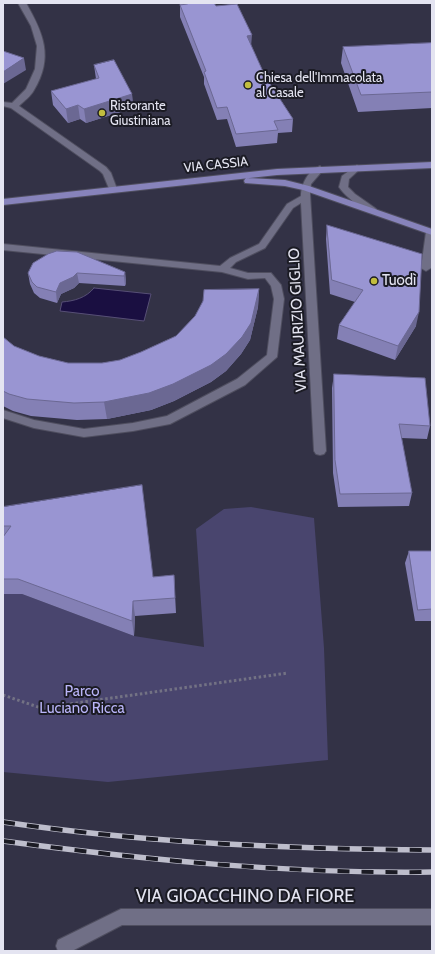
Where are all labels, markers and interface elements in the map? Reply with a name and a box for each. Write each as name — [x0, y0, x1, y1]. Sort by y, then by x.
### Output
place label: Chiesa dell'Immacolata al Casale — [256, 70, 382, 101]
marker: Chiesa dell'Immacolata al Casale — [243, 80, 253, 90]
place label: Ristorante Giustiniana — [110, 98, 171, 129]
marker: Ristorante Giustiniana — [97, 108, 107, 118]
street label: VIA CASSIA — [183, 154, 249, 176]
street label: VIA MAURIZIO GIGLIO — [285, 247, 311, 393]
place label: Tuodì — [382, 272, 416, 290]
marker: Tuodì — [369, 276, 379, 286]
park label: Parco Luciano Ricca — [39, 683, 125, 718]
street label: VIA GIOACCHINO DA FIORE — [136, 886, 354, 908]

